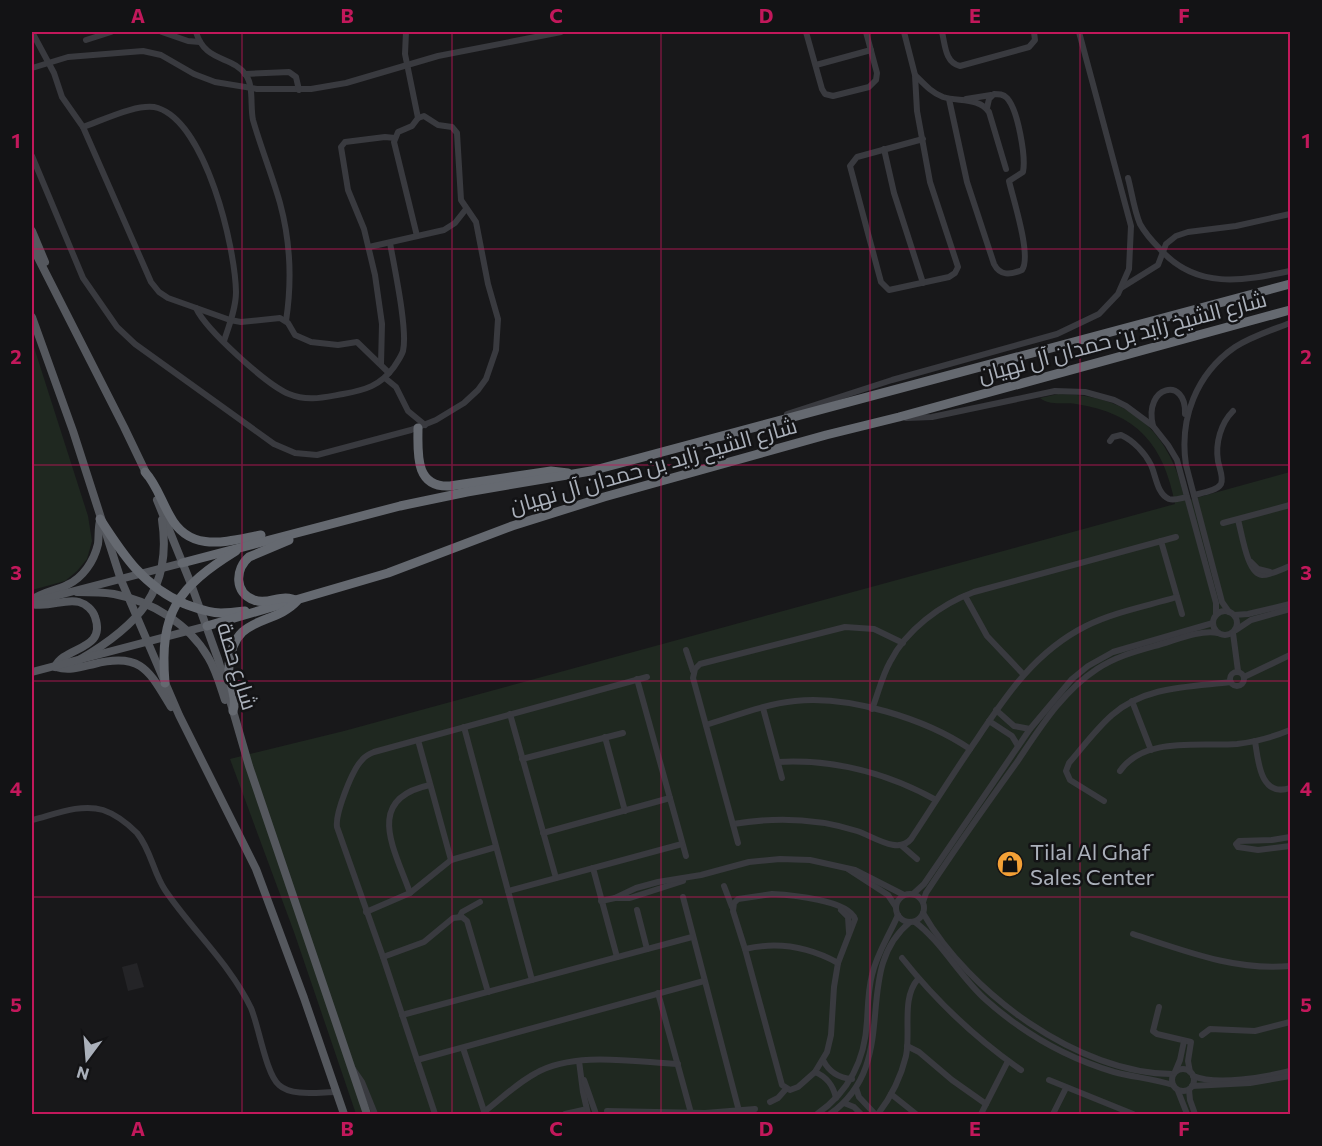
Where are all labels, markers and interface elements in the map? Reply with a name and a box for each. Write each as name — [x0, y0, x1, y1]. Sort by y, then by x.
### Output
text: A — [131, 3, 145, 27]
text: B — [340, 3, 354, 27]
text: C — [549, 3, 563, 27]
text: D — [759, 3, 773, 27]
text: E — [969, 3, 981, 27]
text: F — [1178, 3, 1190, 27]
text: 1 — [11, 128, 21, 152]
text: 1 — [1301, 128, 1311, 152]
street label: شارع الشيخ زايد بن حمدان آل نهيان — [975, 284, 1270, 389]
text: 2 — [10, 344, 22, 368]
text: 2 — [1300, 344, 1312, 368]
street label: شارع الشيخ زايد بن حمدان آل نهيان — [506, 411, 800, 521]
text: 3 — [10, 560, 22, 584]
text: 3 — [1300, 560, 1312, 584]
street label: شارع حصة — [210, 619, 264, 714]
text: 4 — [10, 776, 22, 800]
text: 4 — [1300, 776, 1312, 800]
place label: Tilal Al Ghaf Sales Center — [1030, 838, 1155, 890]
shop icon: Tilal Al Ghaf Sales Center — [995, 849, 1025, 879]
text: 5 — [10, 992, 22, 1016]
text: 5 — [1300, 992, 1312, 1016]
north arrow — [57, 1029, 117, 1089]
text: N — [74, 1063, 91, 1085]
text: A — [131, 1116, 145, 1140]
text: B — [340, 1116, 354, 1140]
text: C — [549, 1116, 563, 1140]
text: D — [759, 1116, 773, 1140]
text: E — [969, 1116, 981, 1140]
text: F — [1178, 1116, 1190, 1140]

